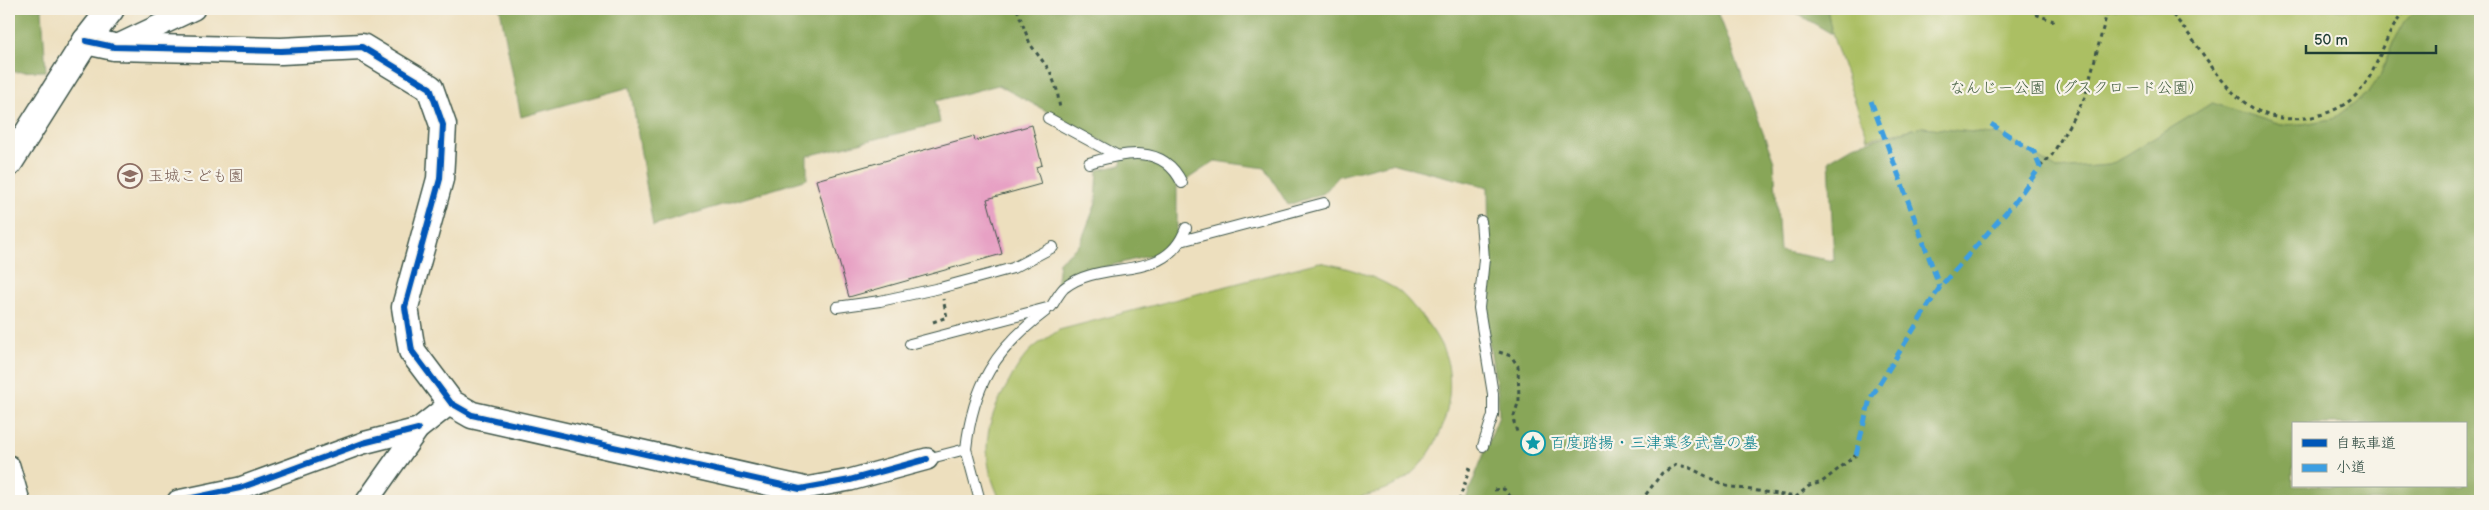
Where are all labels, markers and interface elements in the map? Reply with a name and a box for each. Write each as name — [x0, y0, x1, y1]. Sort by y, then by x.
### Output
scale bar — [2306, 22, 2436, 54]
text: 50 m — [2314, 31, 2348, 50]
park label: なんじー公園（グスクロード公園） — [1949, 79, 2205, 98]
school or university icon: 玉城こども園 — [117, 163, 143, 189]
place label: 玉城こども園 — [148, 167, 244, 186]
legend — [2292, 422, 2466, 488]
place icon: 百度踏揚・三津葉多武喜の墓 — [1520, 430, 1546, 456]
place label: 百度踏揚・三津葉多武喜の墓 — [1550, 434, 1758, 453]
text: 自転車道 — [2336, 434, 2396, 453]
text: 小道 — [2336, 458, 2366, 477]

